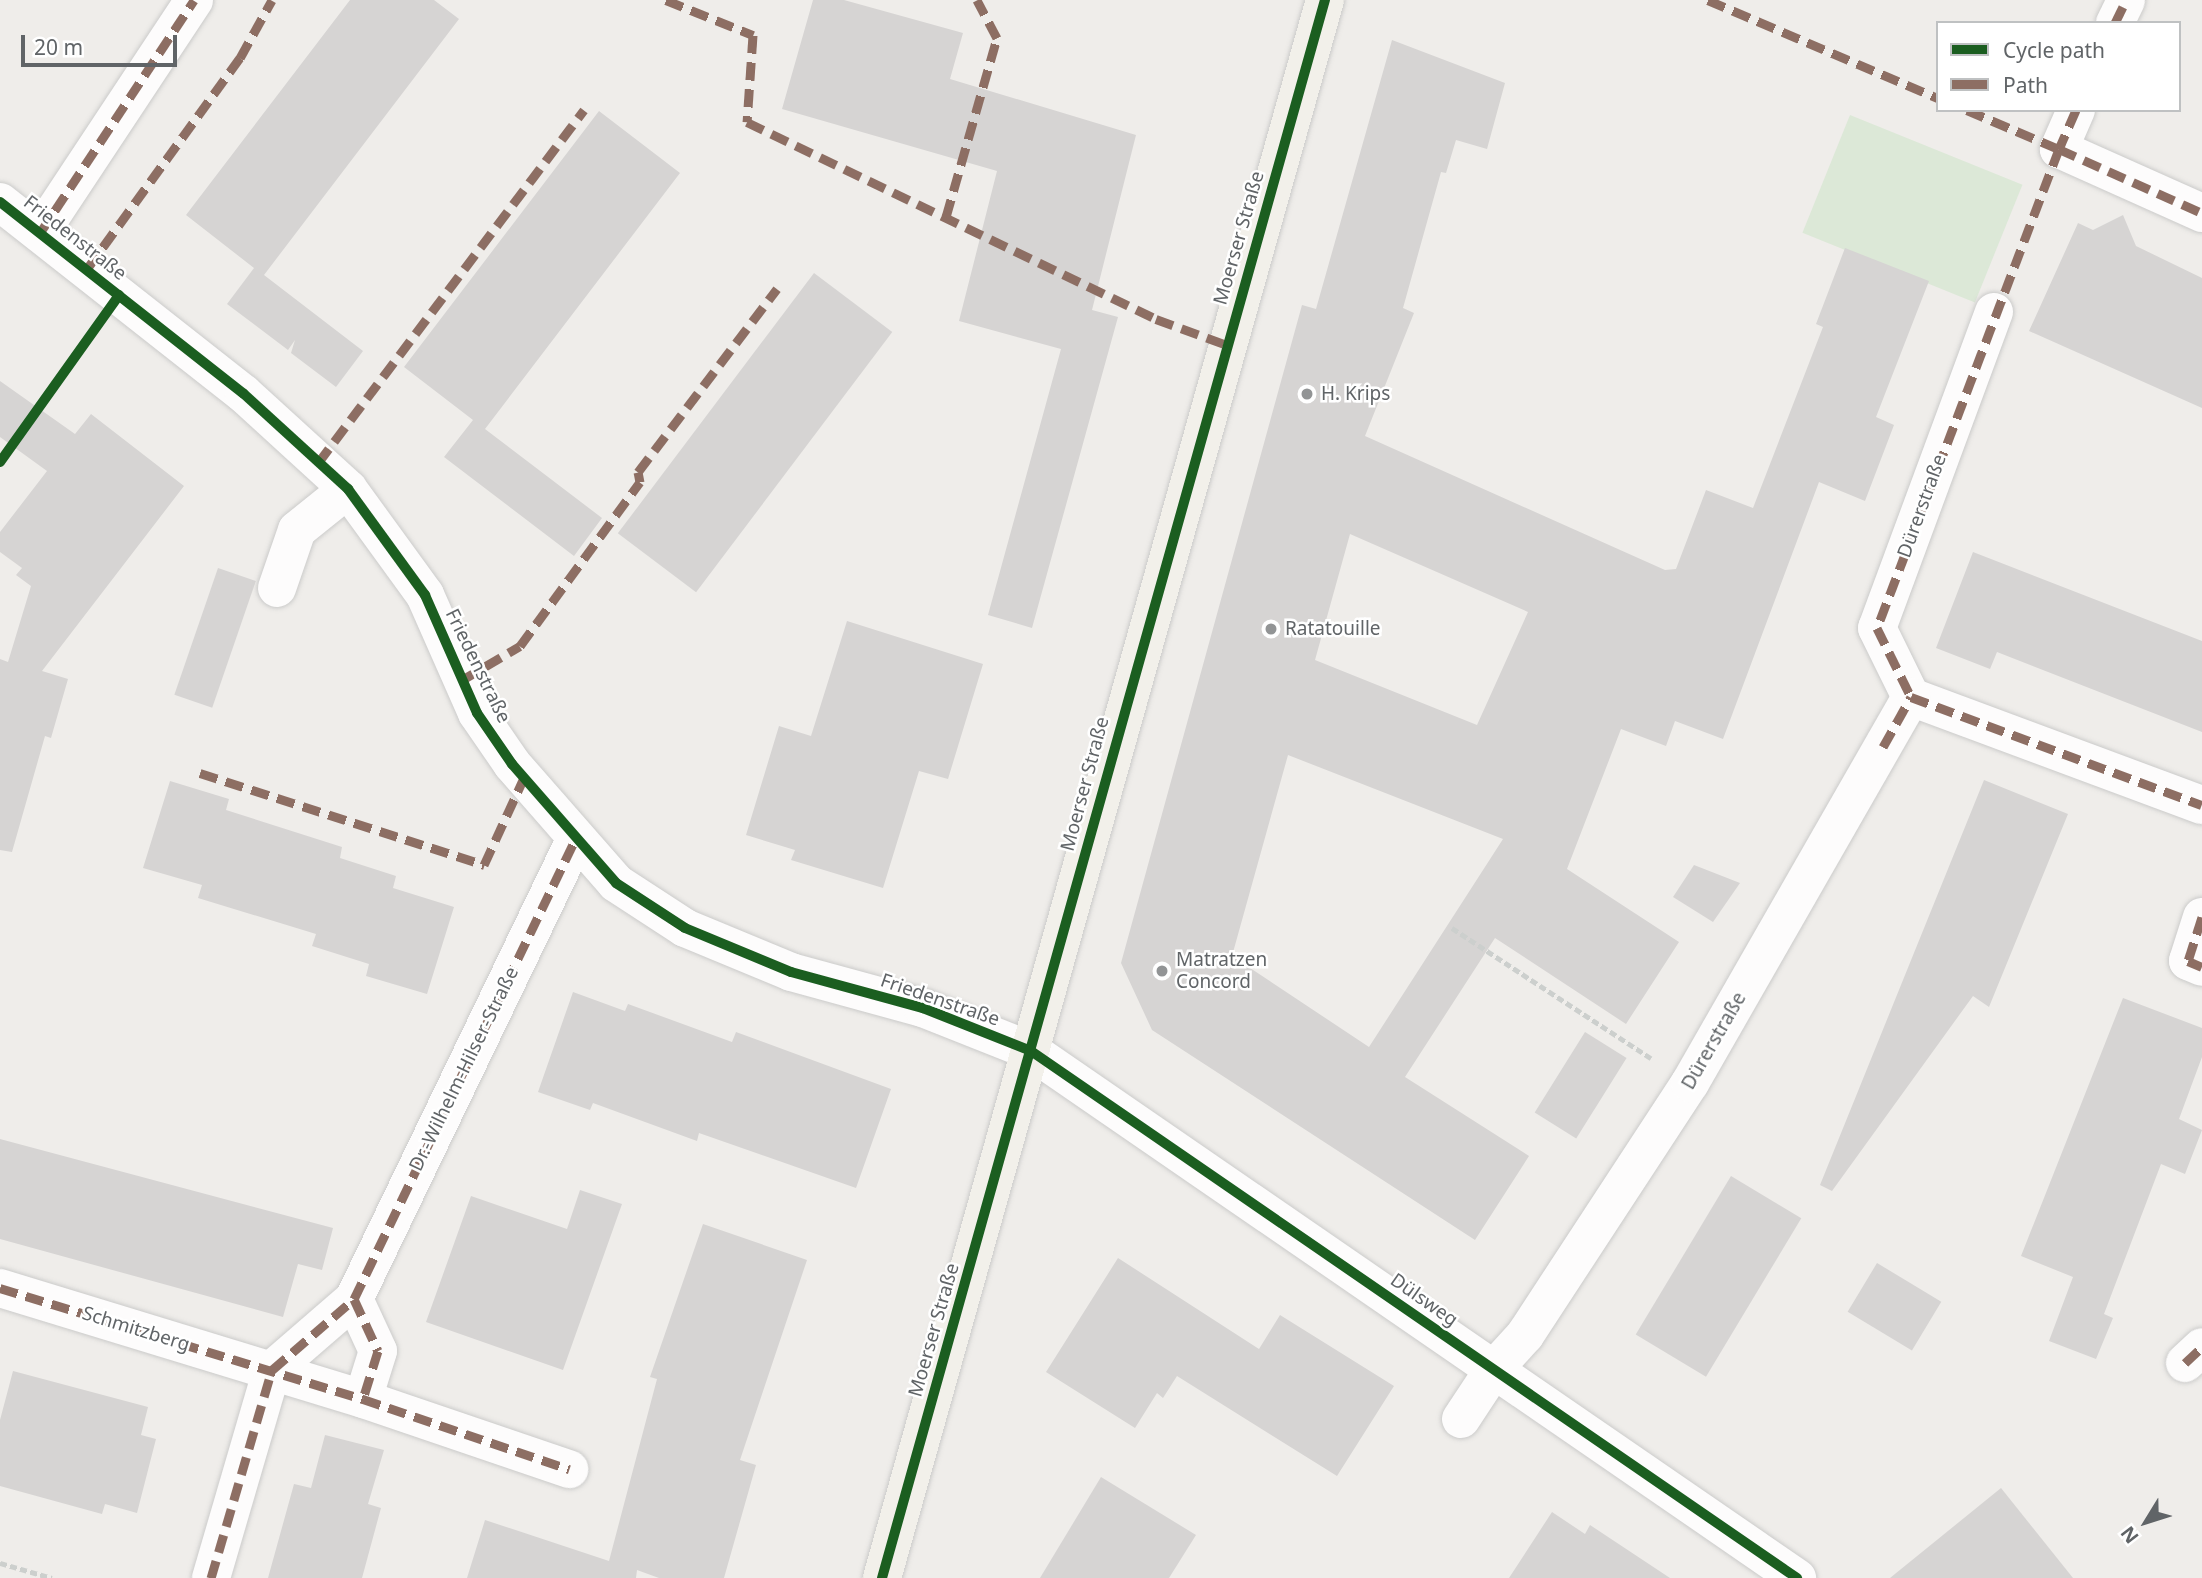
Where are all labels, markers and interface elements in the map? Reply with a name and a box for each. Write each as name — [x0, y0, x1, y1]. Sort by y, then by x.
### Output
scale bar — [24, 21, 180, 65]
legend — [1936, 21, 2181, 112]
text: 20 m — [34, 33, 83, 61]
text: Cycle path — [2003, 36, 2105, 64]
text: Path — [2003, 71, 2048, 99]
street label: Moerser Straße — [1209, 169, 1269, 307]
street label: Friedenstraße — [19, 191, 131, 285]
place label: H. Krips — [1321, 383, 1390, 405]
marker: H. Krips — [1299, 386, 1315, 402]
street label: Dürerstraße — [1893, 451, 1951, 561]
street label: Friedenstraße — [441, 605, 515, 727]
place label: Ratatouille — [1285, 618, 1381, 640]
marker: Ratatouille — [1263, 621, 1279, 637]
street label: Moerser Straße — [1056, 714, 1114, 854]
place label: Matratzen Concord — [1176, 949, 1267, 993]
street label: Dr.-Wilhelm-Hilser-Straße — [405, 963, 523, 1175]
marker: Matratzen Concord — [1154, 963, 1170, 979]
street label: Friedenstraße — [878, 969, 1002, 1031]
street label: Dürerstraße — [1677, 988, 1751, 1094]
street label: Moerser Straße — [904, 1261, 964, 1399]
street label: Dülsweg — [1386, 1269, 1462, 1331]
street label: Schmitzberg — [79, 1302, 193, 1356]
north arrow — [2111, 1487, 2181, 1557]
text: N — [2114, 1521, 2144, 1549]

